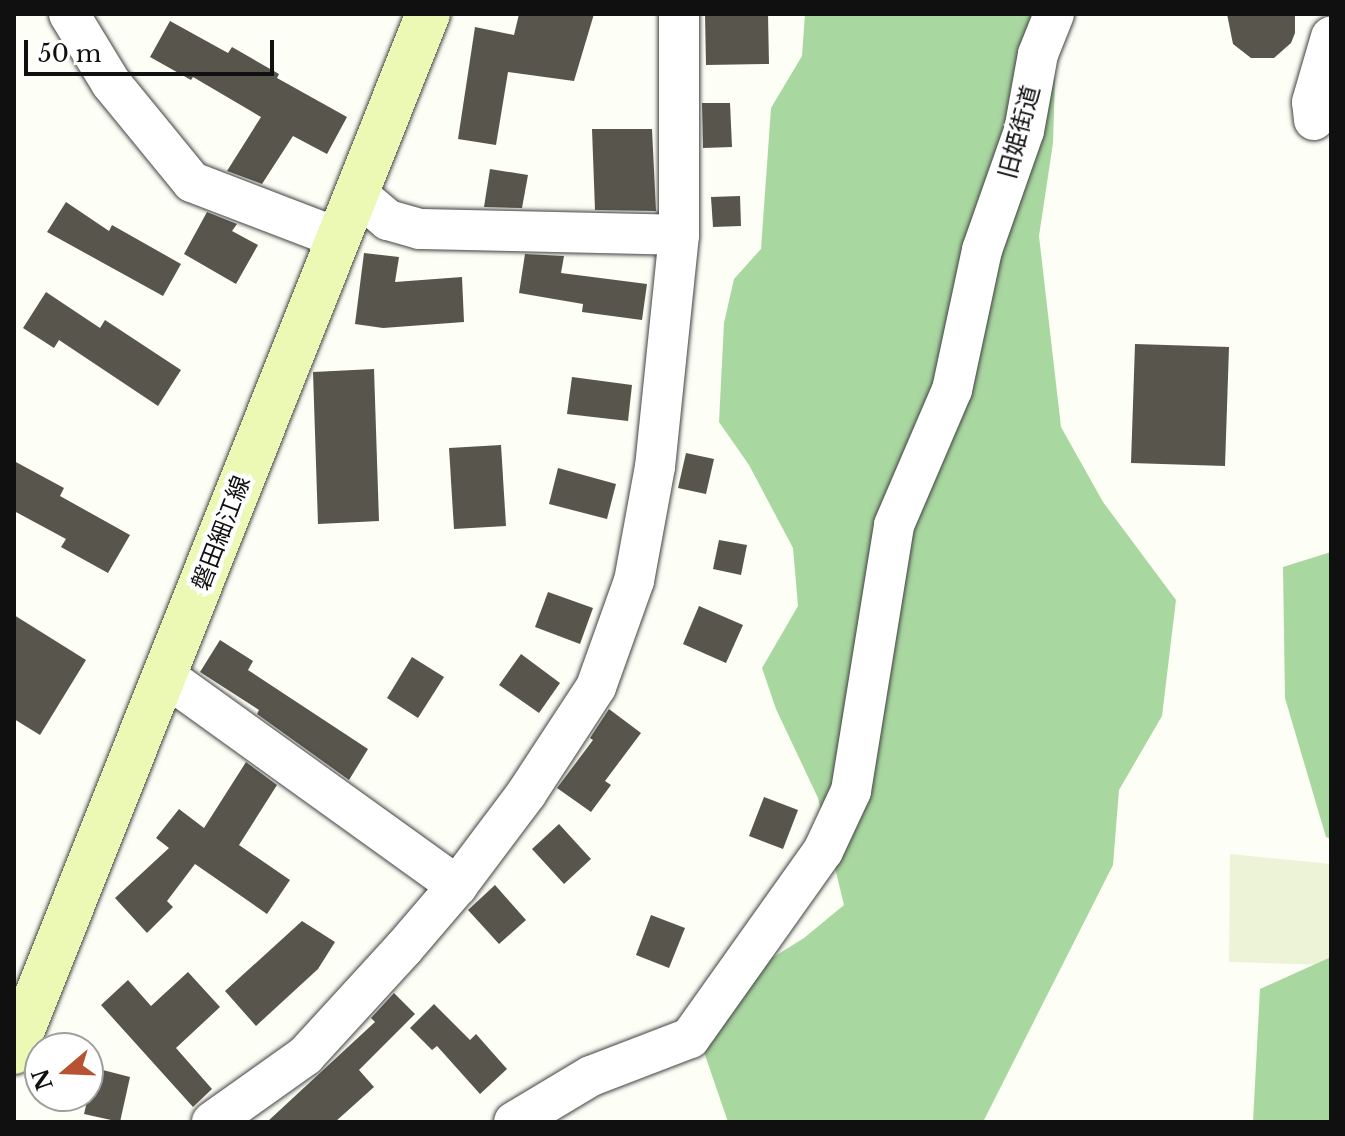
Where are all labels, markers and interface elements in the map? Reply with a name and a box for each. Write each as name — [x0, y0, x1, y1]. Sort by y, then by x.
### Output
scale bar — [28, 24, 278, 74]
text: 50 m — [38, 39, 101, 68]
street label: 旧姫街道 — [993, 82, 1045, 182]
street label: 磐田細江線 — [186, 472, 256, 594]
north arrow — [24, 1032, 104, 1112]
text: N — [27, 1065, 59, 1094]

